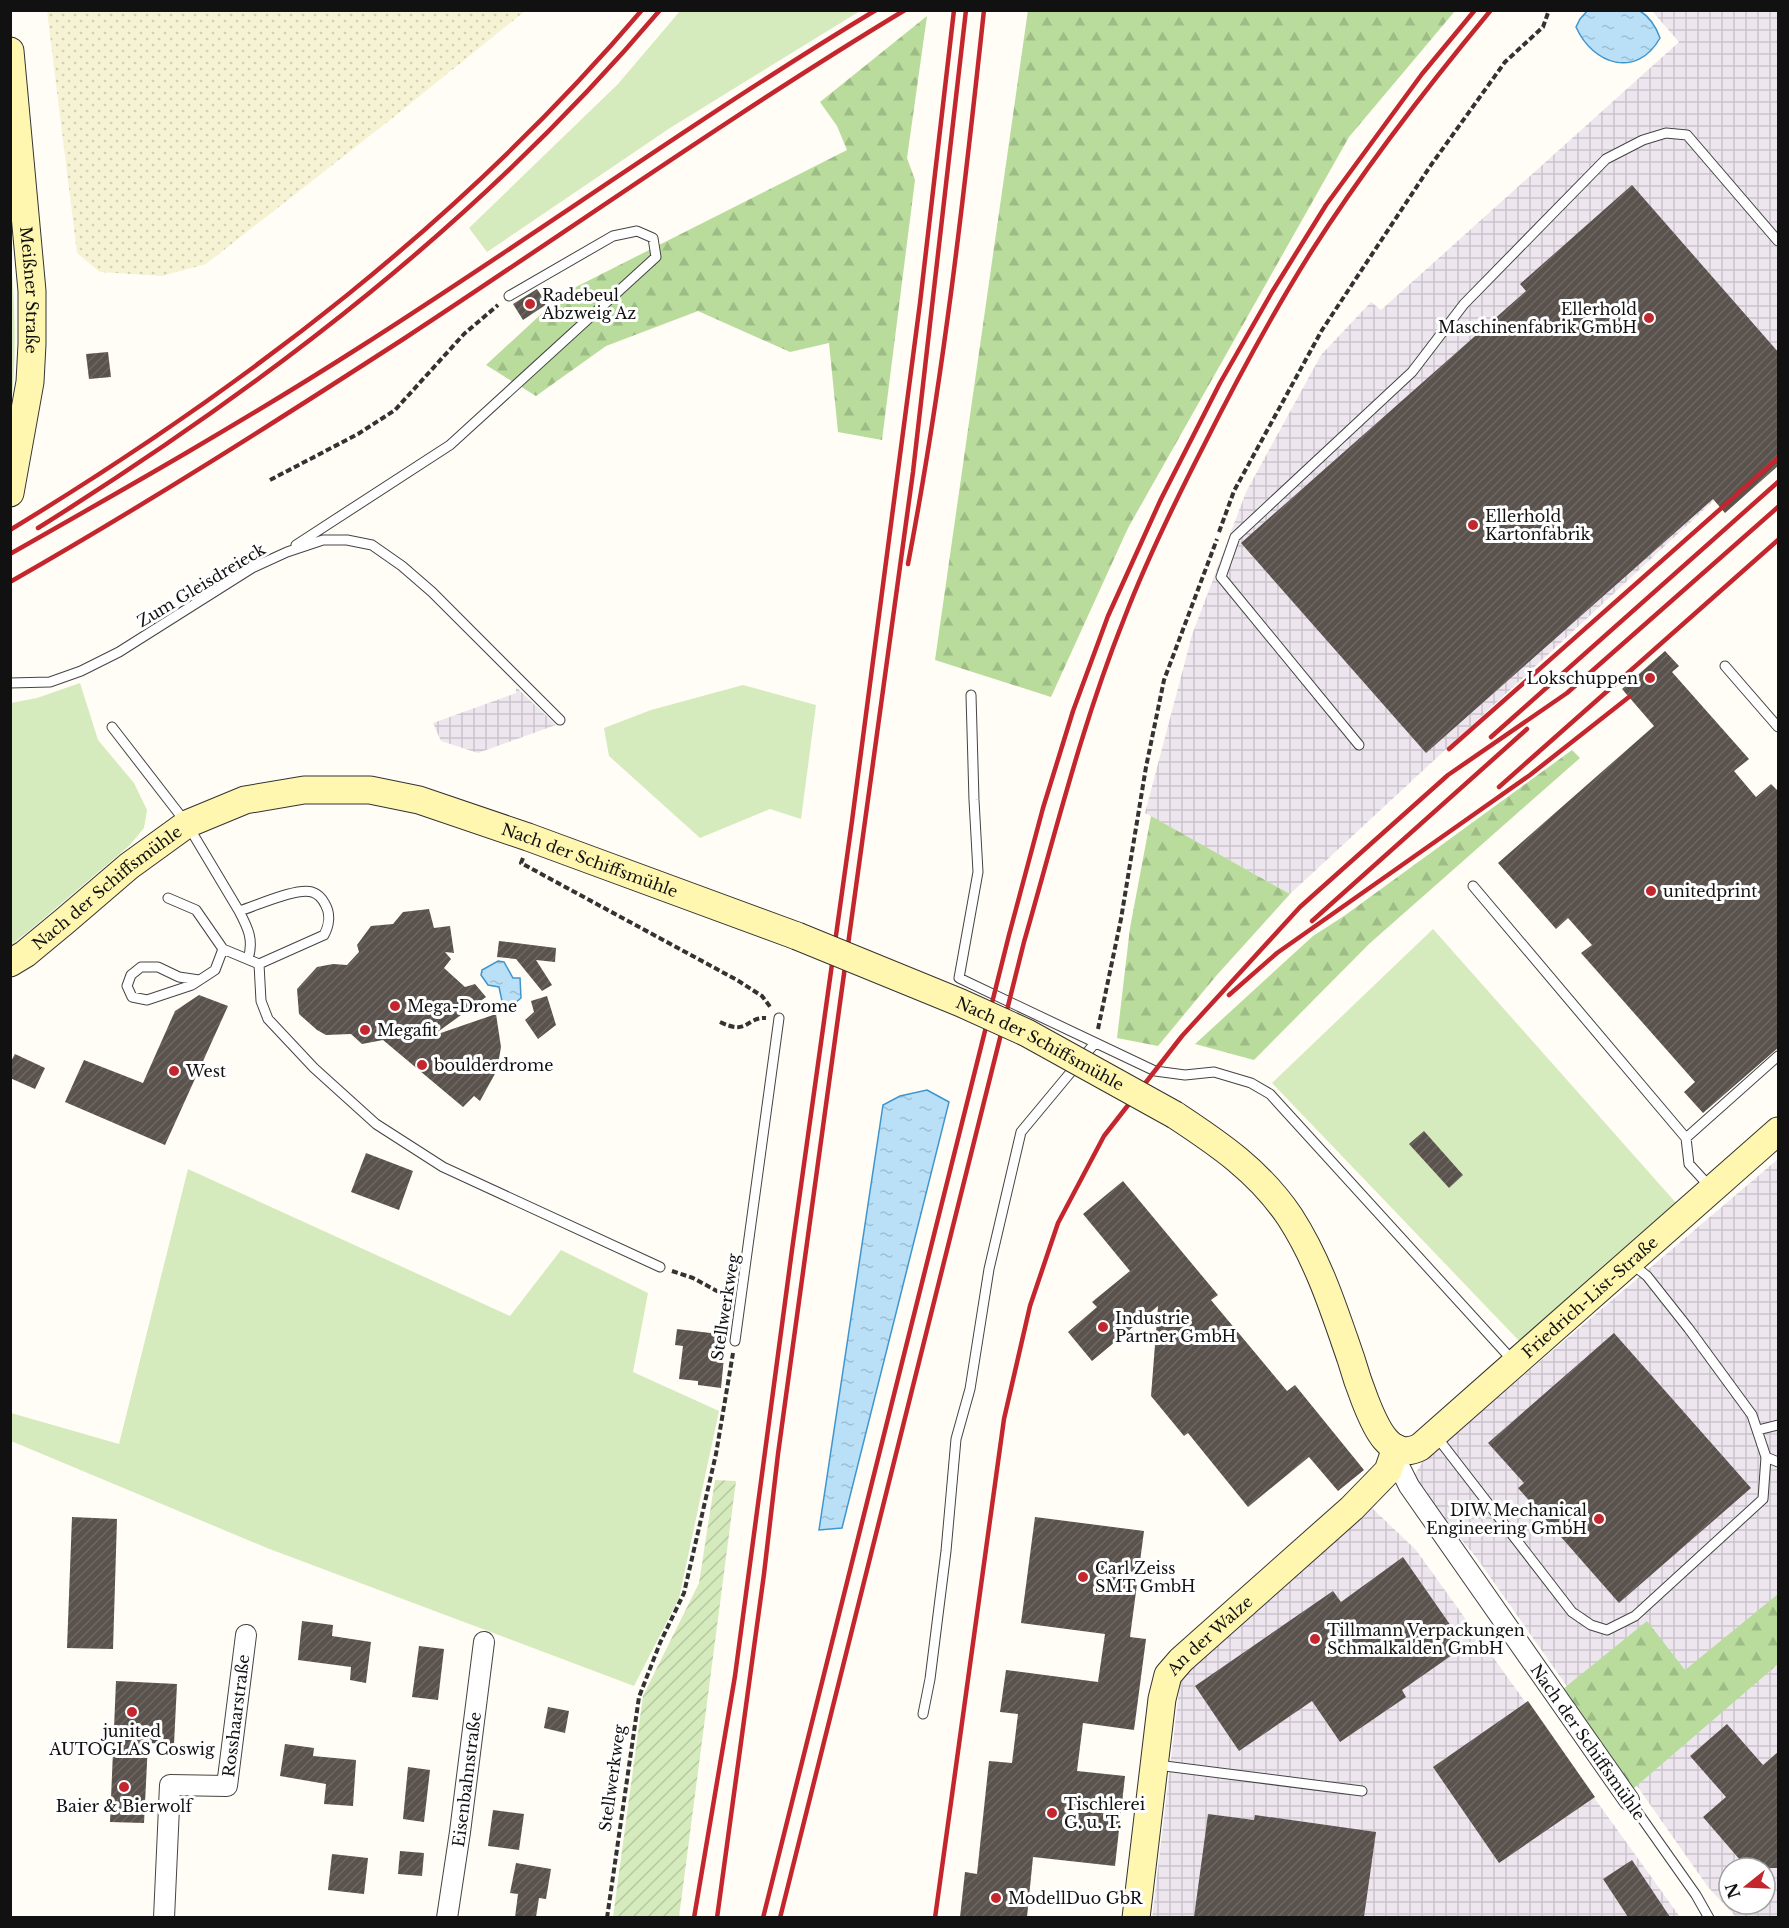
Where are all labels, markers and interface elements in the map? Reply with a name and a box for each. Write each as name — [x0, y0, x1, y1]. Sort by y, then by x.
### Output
street label: Meißner Straße — [16, 226, 42, 354]
place label: Radebeul Abzweig Az — [541, 285, 636, 323]
marker: Radebeul Abzweig Az — [523, 297, 537, 311]
place label: Ellerhold Maschinenfabrik GmbH — [1438, 299, 1637, 337]
marker: Ellerhold Maschinenfabrik GmbH — [1642, 311, 1656, 325]
place label: Ellerhold Kartonfabrik — [1485, 506, 1591, 544]
marker: Ellerhold Kartonfabrik — [1466, 518, 1480, 532]
street label: Zum Gleisdreieck — [133, 539, 269, 631]
place label: Lokschuppen — [1527, 668, 1638, 688]
marker: Lokschuppen — [1643, 671, 1657, 685]
street label: Nach der Schiffsmühle — [499, 819, 681, 901]
street label: Nach der Schiffsmühle — [28, 821, 185, 954]
place label: unitedprint — [1663, 881, 1757, 901]
marker: unitedprint — [1644, 884, 1658, 898]
street label: Nach der Schiffsmühle — [953, 992, 1128, 1095]
place label: Mega-Drome — [407, 996, 517, 1016]
marker: Mega-Drome — [388, 999, 402, 1013]
place label: Megafit — [377, 1020, 438, 1040]
marker: Megafit — [358, 1023, 372, 1037]
place label: boulderdrome — [433, 1055, 553, 1075]
marker: boulderdrome — [415, 1058, 429, 1072]
place label: West — [185, 1061, 226, 1081]
marker: West — [167, 1064, 181, 1078]
street label: Friedrich-List-Straße — [1518, 1232, 1662, 1362]
street label: Stellwerkweg — [707, 1252, 743, 1362]
place label: Industrie Partner GmbH — [1115, 1308, 1236, 1346]
marker: Industrie Partner GmbH — [1096, 1320, 1110, 1334]
place label: DIW Mechanical Engineering GmbH — [1426, 1500, 1587, 1538]
marker: DIW Mechanical Engineering GmbH — [1592, 1512, 1606, 1526]
place label: Carl Zeiss SMT GmbH — [1095, 1558, 1196, 1596]
marker: Carl Zeiss SMT GmbH — [1076, 1570, 1090, 1584]
street label: An der Walze — [1162, 1591, 1257, 1680]
place label: Tillmann Verpackungen Schmalkalden GmbH — [1327, 1620, 1525, 1658]
marker: Tillmann Verpackungen Schmalkalden GmbH — [1308, 1632, 1322, 1646]
street label: Rosshaarstraße — [218, 1653, 253, 1778]
street label: Nach der Schiffsmühle — [1526, 1660, 1650, 1824]
marker: junited AUTOGLAS Coswig — [125, 1705, 139, 1719]
street label: Eisenbahnstraße — [448, 1711, 485, 1848]
place label: junited AUTOGLAS Coswig — [48, 1721, 215, 1759]
street label: Stellwerkweg — [595, 1723, 629, 1833]
marker: Baier & Bierwolf — [117, 1780, 131, 1794]
place label: Tischlerei G. u. T. — [1064, 1794, 1146, 1832]
place label: Baier & Bierwolf — [56, 1796, 195, 1816]
marker: Tischlerei G. u. T. — [1045, 1806, 1059, 1820]
north arrow — [1717, 1856, 1777, 1916]
text: N — [1721, 1880, 1745, 1901]
place label: ModellDuo GbR — [1008, 1888, 1144, 1908]
marker: ModellDuo GbR — [989, 1891, 1003, 1905]

